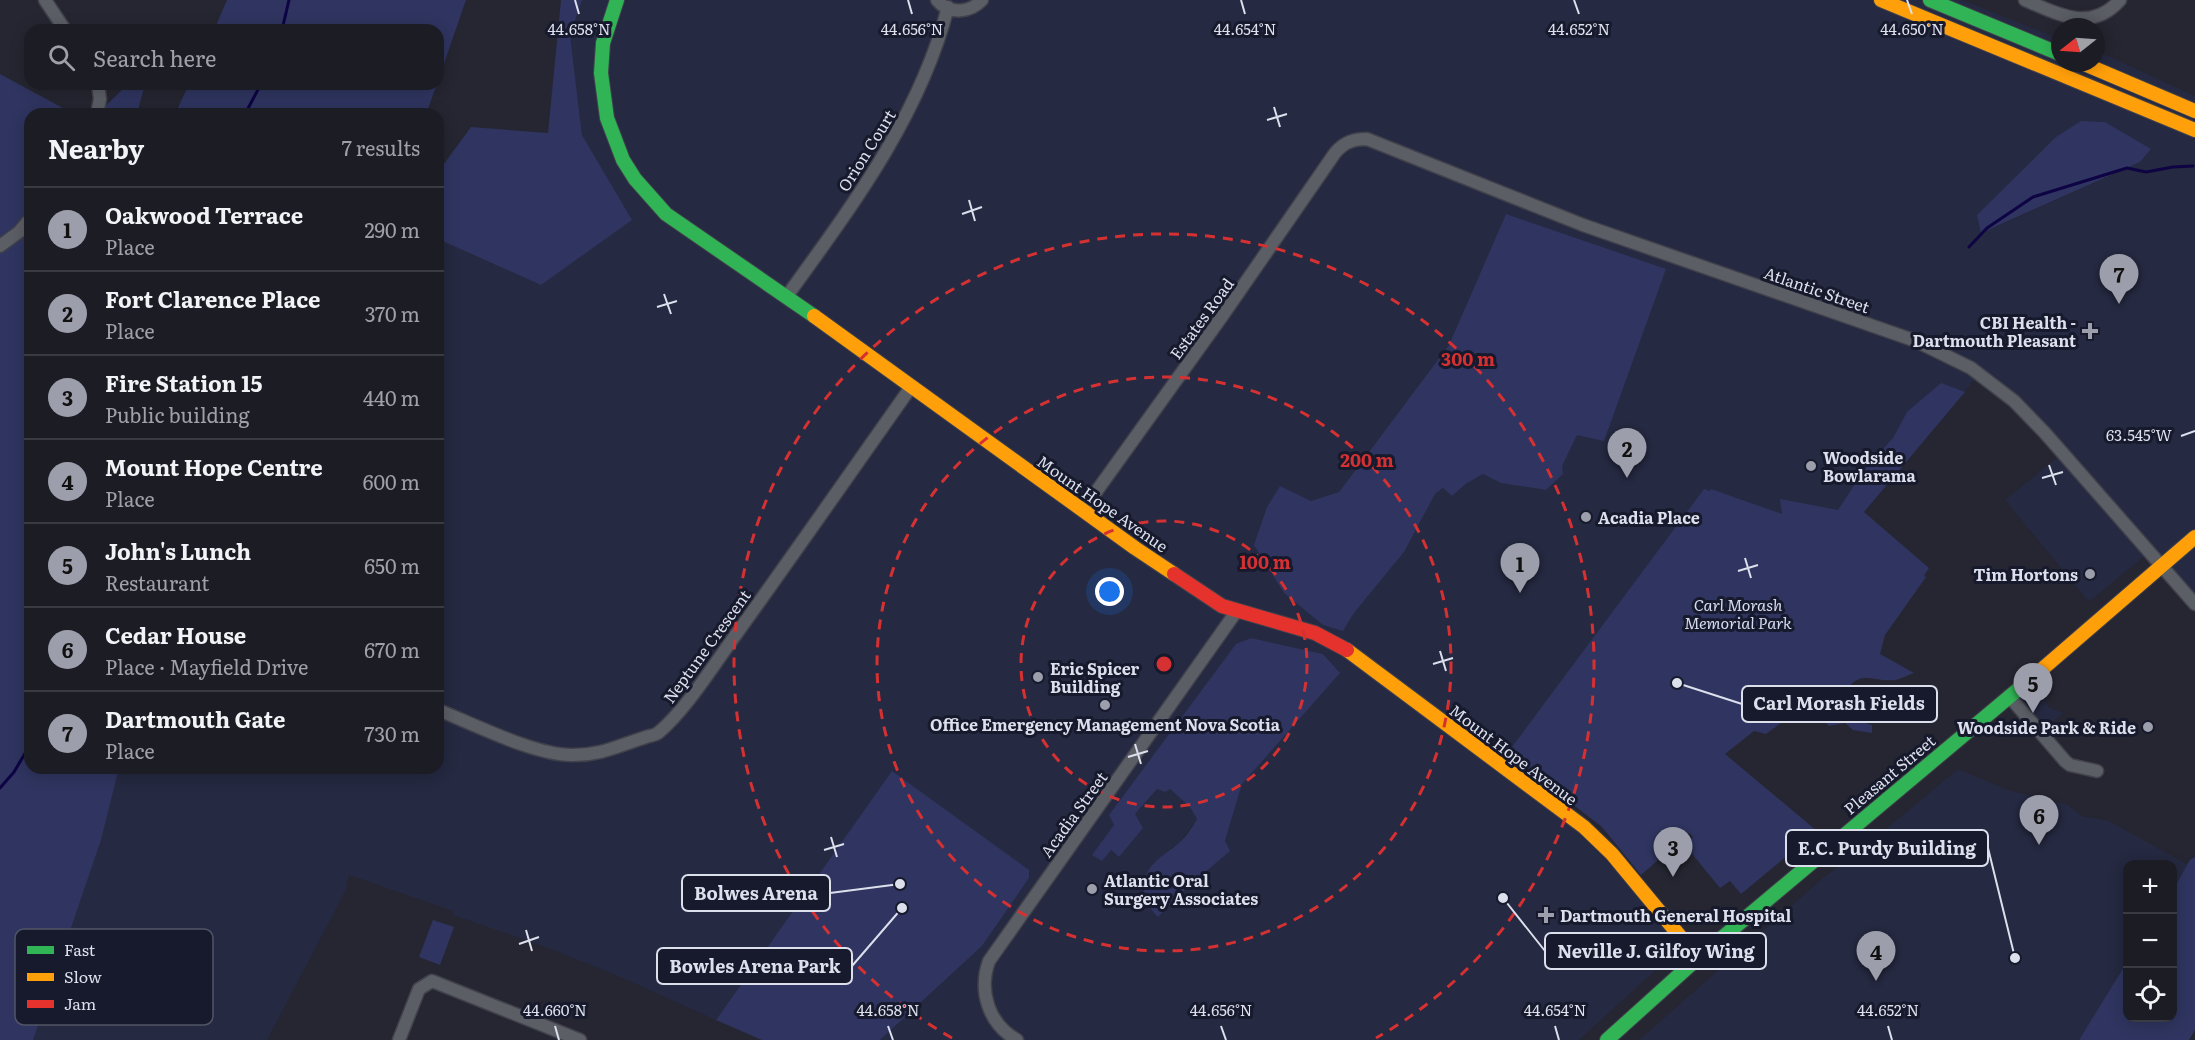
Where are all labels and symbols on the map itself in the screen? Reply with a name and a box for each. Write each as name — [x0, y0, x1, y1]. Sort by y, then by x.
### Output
text: 44.658°N — [548, 17, 610, 40]
text: 44.656°N — [881, 17, 943, 40]
text: 44.654°N — [1214, 17, 1276, 40]
text: 44.652°N — [1548, 17, 1610, 40]
text: 44.650°N — [1880, 17, 1944, 40]
north arrow — [2051, 18, 2105, 72]
street label: Orion Court — [831, 104, 901, 196]
pin: 7 — [2100, 254, 2138, 304]
street label: Atlantic Street — [1761, 260, 1874, 318]
street label: Estates Road — [1163, 272, 1239, 364]
place label: CBI Health - Dartmouth Pleasant — [1913, 310, 2076, 352]
marker: CBI Health - Dartmouth Pleasant — [2081, 322, 2099, 340]
text: 300 m — [1441, 345, 1495, 372]
text: 63.545°W — [2106, 423, 2173, 446]
pin: 2 — [1608, 428, 1646, 478]
place label: Woodside Bowlarama — [1823, 445, 1916, 487]
text: 200 m — [1340, 446, 1394, 473]
street label: Mount Hope Avenue — [1033, 449, 1173, 557]
marker: Woodside Bowlarama — [1804, 459, 1818, 473]
place label: Acadia Place — [1598, 505, 1700, 529]
marker: Acadia Place — [1579, 510, 1593, 524]
pin: 1 — [1500, 544, 1540, 593]
text: 100 m — [1239, 548, 1291, 575]
place label: Tim Hortons — [1974, 562, 2078, 586]
marker: Tim Hortons — [2083, 567, 2097, 581]
your location — [1095, 577, 1124, 606]
street label: Neptune Crescent — [657, 584, 756, 708]
park label: Carl Morash Memorial Park — [1684, 592, 1792, 634]
centre of rings — [1154, 654, 1174, 674]
place label: Eric Spicer Building — [1050, 656, 1140, 698]
pin: 5 — [2014, 664, 2052, 713]
marker: Eric Spicer Building — [1031, 670, 1045, 684]
callout: Carl Morash Fields — [1742, 686, 1937, 722]
text: Carl Morash Fields — [1753, 689, 1925, 716]
marker: Office Emergency Management Nova Scotia — [1098, 698, 1112, 712]
street label: Mount Hope Avenue — [1445, 698, 1583, 810]
place label: Office Emergency Management Nova Scotia — [930, 712, 1281, 736]
place label: Woodside Park & Ride — [1957, 715, 2136, 739]
marker: Woodside Park & Ride — [2141, 720, 2155, 734]
street label: Pleasant Street — [1838, 728, 1940, 819]
street label: Acadia Street — [1034, 766, 1113, 862]
pin: 6 — [2020, 796, 2058, 845]
pin: 3 — [1654, 828, 1692, 877]
callout: E.C. Purdy Building — [1786, 830, 1988, 866]
text: E.C. Purdy Building — [1798, 834, 1977, 861]
place label: Atlantic Oral Surgery Associates — [1104, 868, 1258, 910]
callout: Bolwes Arena — [682, 875, 830, 911]
text: Bolwes Arena — [694, 879, 819, 906]
marker: Atlantic Oral Surgery Associates — [1085, 882, 1099, 896]
place label: Dartmouth General Hospital — [1560, 903, 1792, 927]
marker: Dartmouth General Hospital — [1537, 906, 1555, 924]
legend — [15, 929, 213, 1025]
pin: 4 — [1856, 932, 1896, 981]
callout: Neville J. Gilfoy Wing — [1545, 933, 1766, 969]
text: Fast — [64, 937, 96, 961]
text: Neville J. Gilfoy Wing — [1557, 937, 1756, 964]
callout: Bowles Arena Park — [657, 948, 852, 984]
text: Bowles Arena Park — [669, 952, 842, 979]
text: Slow — [64, 964, 102, 988]
text: Jam — [64, 991, 97, 1015]
text: 44.660°N — [523, 998, 587, 1021]
text: 44.658°N — [857, 998, 919, 1021]
text: 44.656°N — [1190, 998, 1252, 1021]
text: 44.654°N — [1524, 998, 1586, 1021]
text: 44.652°N — [1857, 998, 1919, 1021]

